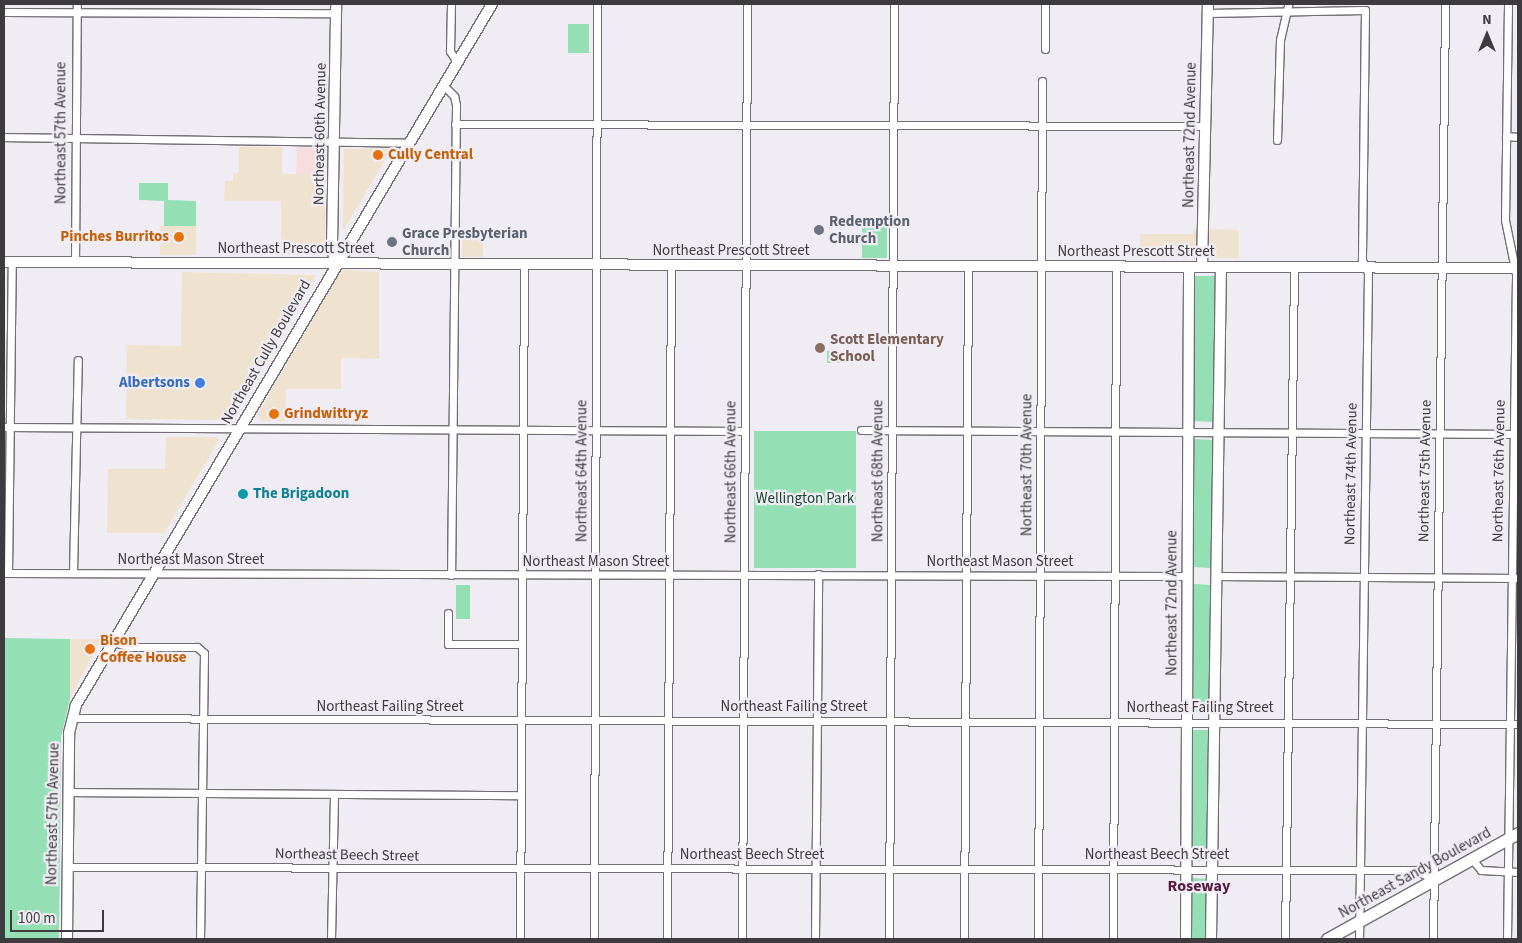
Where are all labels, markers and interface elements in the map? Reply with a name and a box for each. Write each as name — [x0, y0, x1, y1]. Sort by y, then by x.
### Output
north arrow — [1462, 10, 1512, 60]
text: N — [1482, 10, 1492, 30]
street label: Northeast 57th Avenue — [52, 62, 70, 204]
street label: Northeast 72nd Avenue — [1180, 62, 1200, 208]
street label: Northeast 60th Avenue — [310, 63, 330, 205]
place label: Cully Central — [388, 146, 473, 164]
marker: Cully Central — [372, 149, 384, 161]
place label: Redemption Church — [829, 212, 910, 247]
place label: Grace Presbyterian Church — [402, 224, 528, 259]
marker: Redemption Church — [813, 224, 825, 236]
place label: Pinches Burritos — [60, 228, 169, 246]
marker: Pinches Burritos — [173, 231, 185, 243]
marker: Grace Presbyterian Church — [386, 236, 398, 248]
street label: Northeast Prescott Street — [217, 240, 375, 258]
street label: Northeast Prescott Street — [652, 242, 810, 260]
street label: Northeast Prescott Street — [1057, 243, 1215, 261]
street label: Northeast Cully Boulevard — [217, 277, 315, 427]
place label: Scott Elementary School — [830, 330, 944, 365]
marker: Scott Elementary School — [814, 342, 826, 354]
place label: Albertsons — [119, 374, 190, 392]
marker: Albertsons — [194, 377, 206, 389]
street label: Northeast 70th Avenue — [1018, 394, 1036, 536]
street label: Northeast 64th Avenue — [573, 400, 591, 542]
street label: Northeast 68th Avenue — [869, 400, 887, 542]
street label: Northeast 75th Avenue — [1415, 400, 1435, 542]
street label: Northeast 76th Avenue — [1489, 400, 1509, 542]
street label: Northeast 66th Avenue — [722, 401, 740, 543]
street label: Northeast 74th Avenue — [1341, 403, 1361, 545]
place label: Grindwittryz — [284, 405, 368, 423]
marker: Grindwittryz — [268, 408, 280, 420]
place label: The Brigadoon — [253, 485, 349, 503]
marker: The Brigadoon — [237, 488, 249, 500]
park label: Wellington Park — [756, 490, 854, 508]
street label: Northeast 72nd Avenue — [1163, 530, 1181, 676]
street label: Northeast Mason Street — [118, 551, 264, 569]
street label: Northeast Mason Street — [523, 553, 669, 571]
street label: Northeast Mason Street — [927, 553, 1073, 571]
place label: Bison Coffee House — [100, 631, 187, 666]
marker: Bison Coffee House — [84, 643, 96, 655]
street label: Northeast Failing Street — [316, 698, 464, 716]
street label: Northeast Failing Street — [720, 698, 868, 716]
street label: Northeast Failing Street — [1126, 699, 1274, 717]
street label: Northeast 57th Avenue — [43, 743, 63, 885]
street label: Northeast Sandy Boulevard — [1336, 824, 1494, 922]
street label: Northeast Beech Street — [275, 845, 419, 865]
street label: Northeast Beech Street — [680, 846, 824, 864]
street label: Northeast Beech Street — [1085, 846, 1229, 864]
district label: Roseway — [1168, 876, 1230, 896]
scale bar — [12, 900, 106, 932]
text: 100 m — [18, 908, 56, 929]

